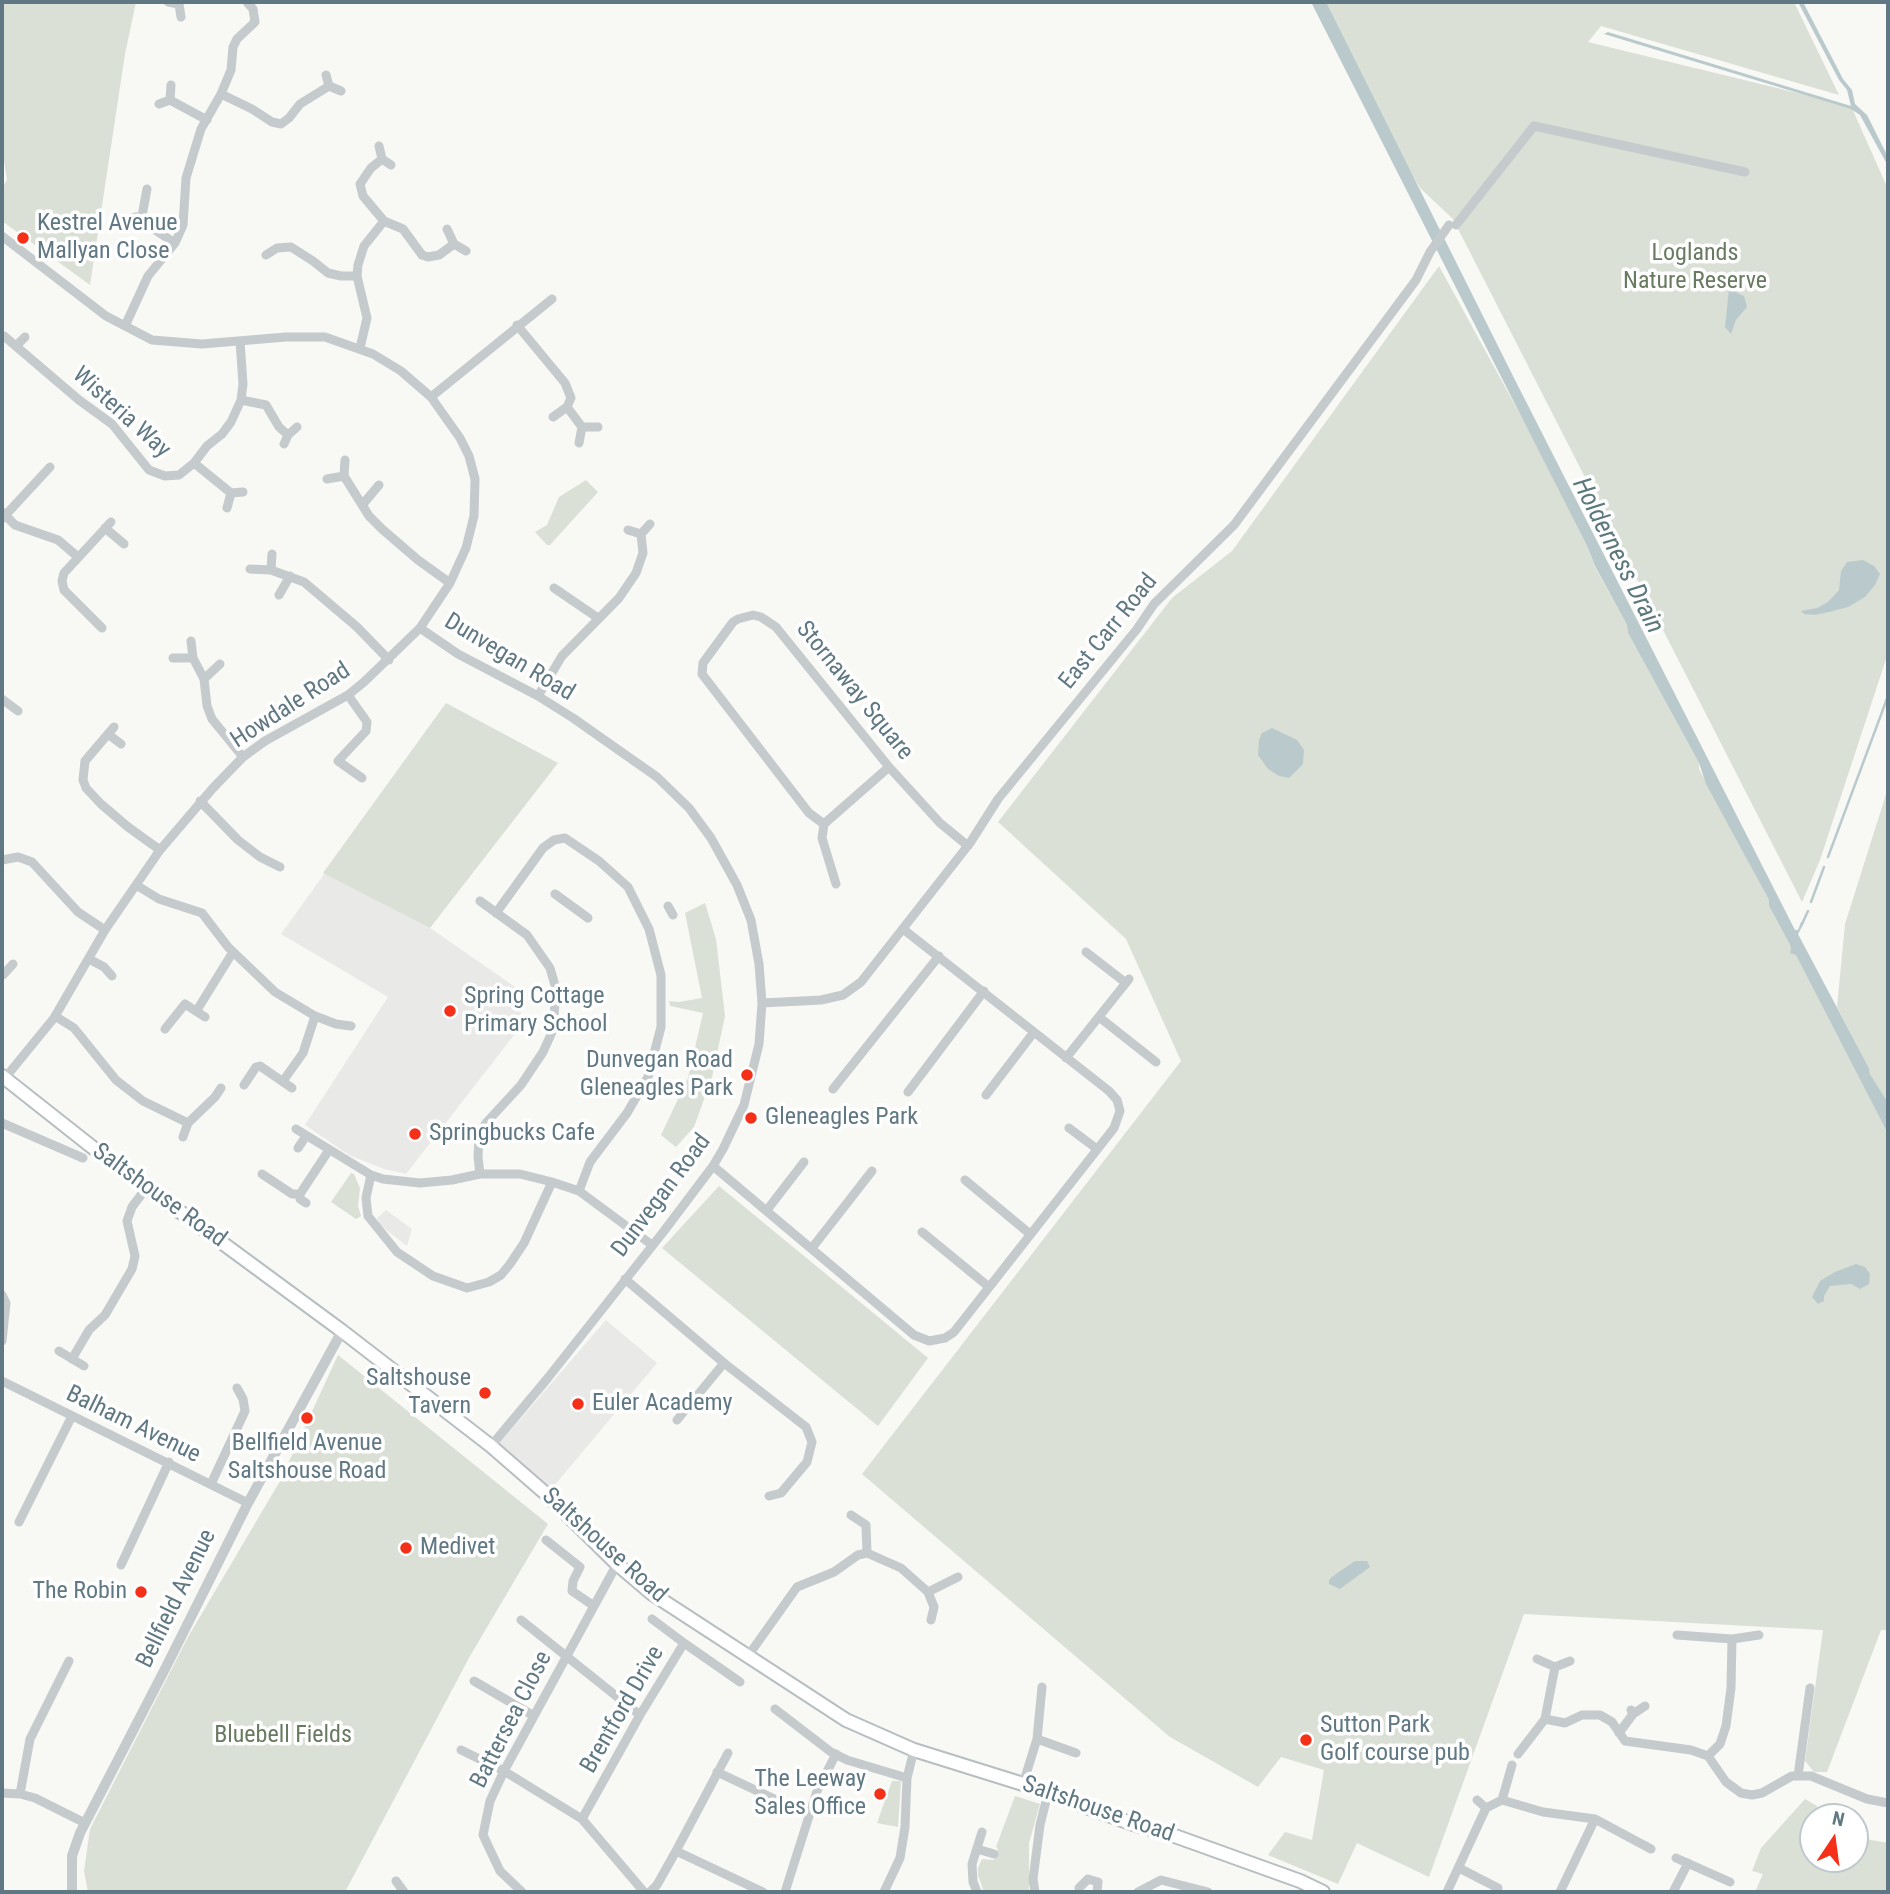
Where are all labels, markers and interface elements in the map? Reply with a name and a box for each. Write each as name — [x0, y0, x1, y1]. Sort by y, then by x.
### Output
place label: Kestrel Avenue Mallyan Close — [37, 210, 178, 266]
marker: Kestrel Avenue Mallyan Close — [15, 230, 31, 246]
park label: Loglands Nature Reserve — [1623, 240, 1767, 296]
street label: Wisteria Way — [66, 361, 176, 465]
water label: Holderness Drain — [1564, 473, 1670, 639]
street label: East Carr Road — [1054, 568, 1164, 696]
street label: Dunvegan Road — [439, 608, 579, 708]
street label: Stornaway Square — [789, 616, 919, 766]
street label: Howdale Road — [226, 657, 356, 755]
place label: Spring Cottage Primary School — [464, 983, 607, 1039]
marker: Spring Cottage Primary School — [442, 1003, 458, 1019]
place label: Dunvegan Road Gleneagles Park — [580, 1047, 733, 1103]
marker: Dunvegan Road Gleneagles Park — [739, 1067, 755, 1083]
place label: Gleneagles Park — [765, 1104, 918, 1132]
marker: Gleneagles Park — [743, 1110, 759, 1126]
place label: Springbucks Cafe — [429, 1120, 595, 1148]
marker: Springbucks Cafe — [407, 1126, 423, 1142]
street label: Dunvegan Road — [606, 1129, 718, 1263]
street label: Saltshouse Road — [86, 1138, 232, 1254]
place label: Saltshouse Tavern — [366, 1365, 471, 1421]
street label: Balham Avenue — [61, 1380, 205, 1470]
marker: Saltshouse Tavern — [477, 1385, 493, 1401]
place label: Euler Academy — [592, 1390, 733, 1418]
marker: Euler Academy — [570, 1396, 586, 1412]
marker: Bellfield Avenue Saltshouse Road — [299, 1410, 315, 1426]
place label: Bellfield Avenue Saltshouse Road — [228, 1430, 386, 1486]
street label: Saltshouse Road — [535, 1482, 673, 1610]
street label: Bellfield Avenue — [131, 1525, 223, 1673]
place label: Medivet — [420, 1534, 495, 1562]
marker: Medivet — [398, 1540, 414, 1556]
place label: The Robin — [32, 1578, 127, 1606]
marker: The Robin — [133, 1584, 149, 1600]
street label: Brentford Drive — [575, 1641, 671, 1779]
street label: Battersea Close — [465, 1647, 559, 1793]
place label: Sutton Park Golf course pub — [1320, 1712, 1470, 1768]
park label: Bluebell Fields — [214, 1722, 352, 1750]
marker: Sutton Park Golf course pub — [1298, 1732, 1314, 1748]
place label: The Leeway Sales Office — [754, 1766, 866, 1822]
street label: Saltshouse Road — [1018, 1771, 1178, 1849]
marker: The Leeway Sales Office — [872, 1786, 888, 1802]
north arrow — [1799, 1803, 1869, 1873]
text: N — [1830, 1806, 1847, 1832]

